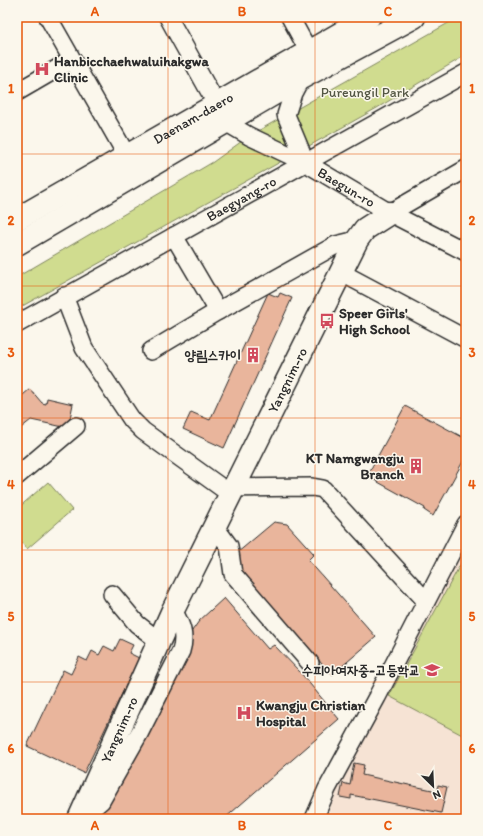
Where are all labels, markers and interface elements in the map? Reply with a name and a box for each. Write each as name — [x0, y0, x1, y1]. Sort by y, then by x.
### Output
text: A — [90, 4, 100, 19]
text: B — [238, 4, 247, 19]
text: C — [384, 4, 393, 19]
place label: Hanbicchaehwaluihakgwa Clinic — [54, 53, 209, 86]
hospital icon: Hanbicchaehwaluihakgwa Clinic — [33, 60, 51, 78]
text: 1 — [8, 81, 14, 96]
text: 1 — [469, 81, 475, 96]
park label: Pureungil Park — [321, 84, 410, 101]
street label: Daenam-daero — [150, 88, 236, 148]
street label: Baegun-ro — [315, 163, 378, 211]
street label: Baegyang-ro — [203, 172, 279, 225]
text: 2 — [8, 213, 15, 228]
text: 2 — [469, 213, 476, 228]
place label: Speer Girls' High School — [339, 305, 411, 338]
bus stop icon: Speer Girls' High School — [318, 312, 336, 330]
text: 3 — [7, 345, 15, 360]
street label: Yangnim-ro — [264, 345, 311, 415]
text: 3 — [468, 345, 476, 360]
building icon: 양림스카이 — [244, 346, 262, 364]
place label: 양림스카이 — [185, 347, 241, 364]
place label: KT Namgwangju Branch — [306, 450, 404, 483]
building icon: KT Namgwangju Branch — [407, 457, 425, 475]
text: 4 — [7, 477, 15, 492]
text: 4 — [468, 477, 476, 492]
text: 5 — [8, 609, 15, 624]
text: 5 — [469, 609, 476, 624]
school or university icon: 수피아여자중-고등학교 — [423, 661, 441, 679]
place label: 수피아여자중-고등학교 — [302, 662, 420, 679]
street label: Yangnim-ro — [97, 694, 141, 765]
place label: Kwangju Christian Hospital — [256, 697, 366, 730]
hospital icon: Kwangju Christian Hospital — [235, 704, 253, 722]
text: 6 — [8, 741, 15, 756]
text: 6 — [469, 741, 476, 756]
north arrow — [413, 766, 453, 806]
text: N — [431, 787, 443, 802]
text: A — [90, 818, 100, 833]
text: B — [238, 818, 247, 833]
text: C — [384, 818, 393, 833]

